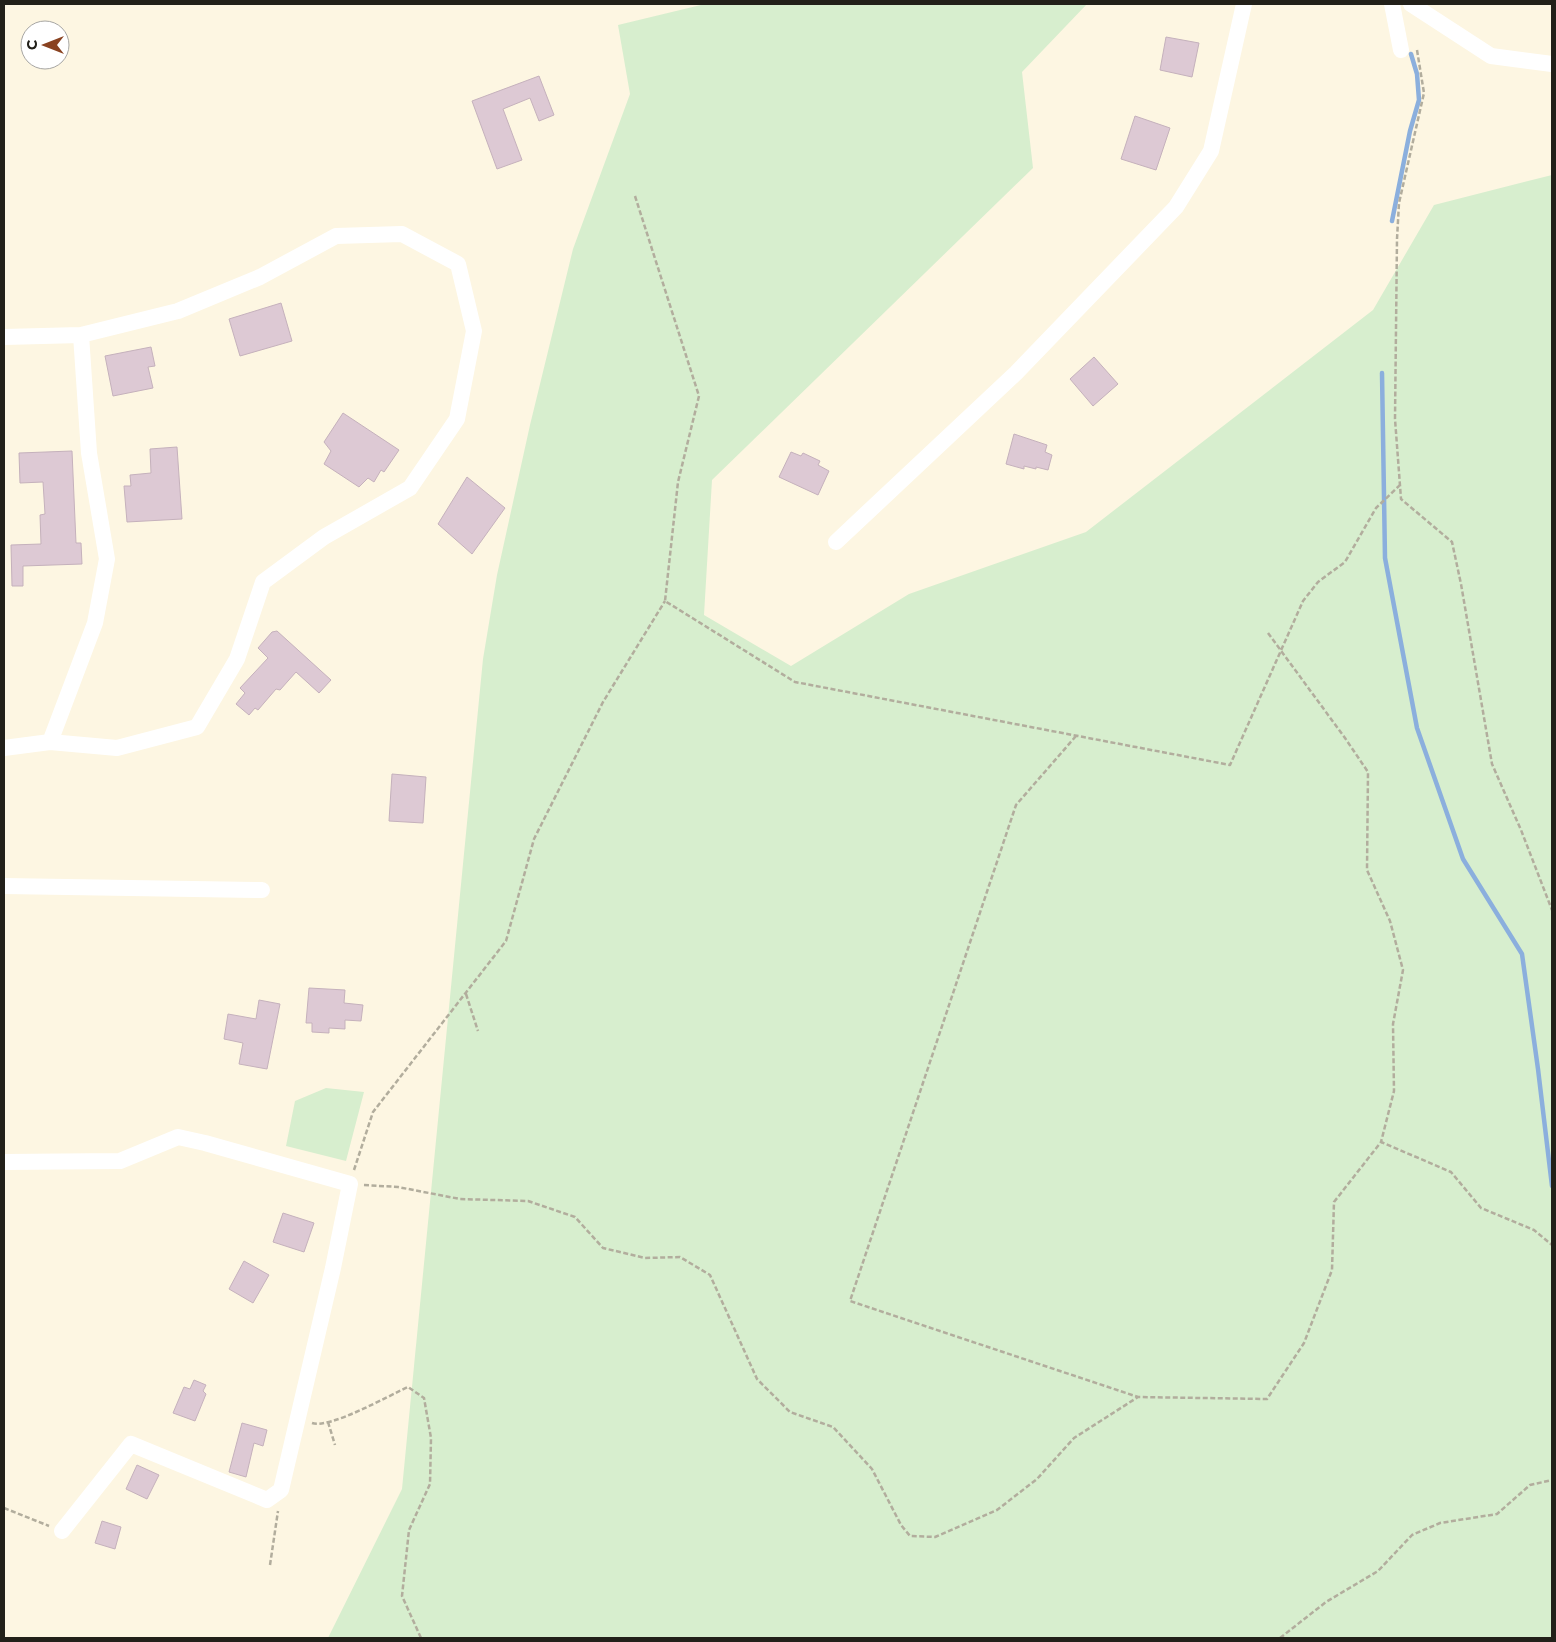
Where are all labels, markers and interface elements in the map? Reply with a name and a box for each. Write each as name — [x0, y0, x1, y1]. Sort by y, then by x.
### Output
north arrow — [20, 20, 70, 70]
text: С — [23, 40, 41, 50]

